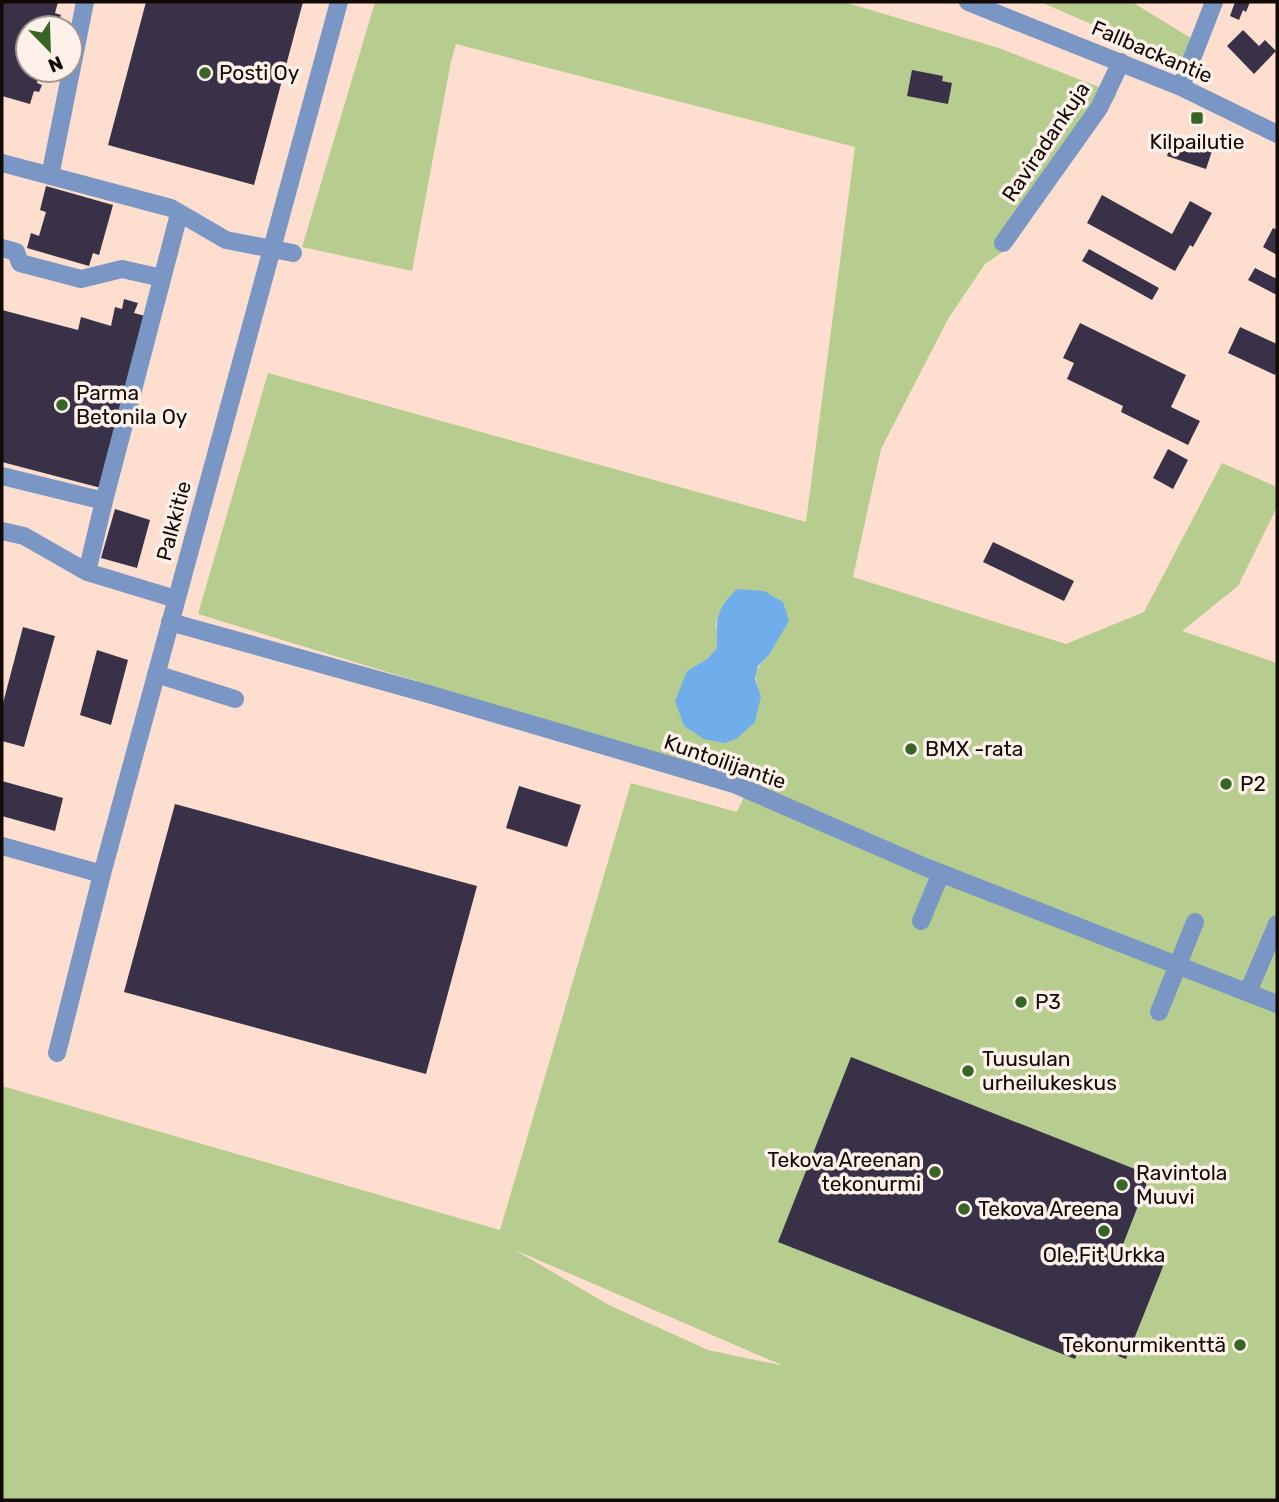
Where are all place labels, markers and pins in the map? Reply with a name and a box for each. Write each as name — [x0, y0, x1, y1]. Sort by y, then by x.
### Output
place label: Posti Oy — [219, 60, 300, 85]
marker: Posti Oy — [197, 65, 213, 81]
marker: Kilpailutie — [1189, 110, 1205, 126]
place label: Kilpailutie — [1150, 129, 1244, 154]
place label: Parma Betonila Oy — [76, 380, 188, 429]
marker: Parma Betonila Oy — [54, 397, 70, 413]
place label: BMX -rata — [925, 736, 1023, 761]
marker: BMX -rata — [903, 741, 919, 757]
place label: P2 — [1240, 771, 1266, 796]
marker: P2 — [1218, 776, 1234, 792]
place label: P3 — [1035, 989, 1061, 1014]
marker: P3 — [1013, 994, 1029, 1010]
place label: Tuusulan urheilukeskus — [982, 1046, 1117, 1095]
marker: Tuusulan urheilukeskus — [960, 1063, 976, 1079]
place label: Tekova Areenan tekonurmi — [767, 1147, 921, 1196]
place label: Ravintola Muuvi — [1136, 1160, 1227, 1209]
marker: Tekova Areenan tekonurmi — [927, 1164, 943, 1180]
marker: Ravintola Muuvi — [1114, 1177, 1130, 1193]
place label: Tekova Areena — [978, 1196, 1119, 1221]
marker: Tekova Areena — [956, 1201, 972, 1217]
marker: Ole.Fit Urkka — [1096, 1223, 1112, 1239]
place label: Ole.Fit Urkka — [1043, 1242, 1165, 1267]
place label: Tekonurmikenttä — [1062, 1332, 1226, 1357]
marker: Tekonurmikenttä — [1232, 1337, 1248, 1353]

